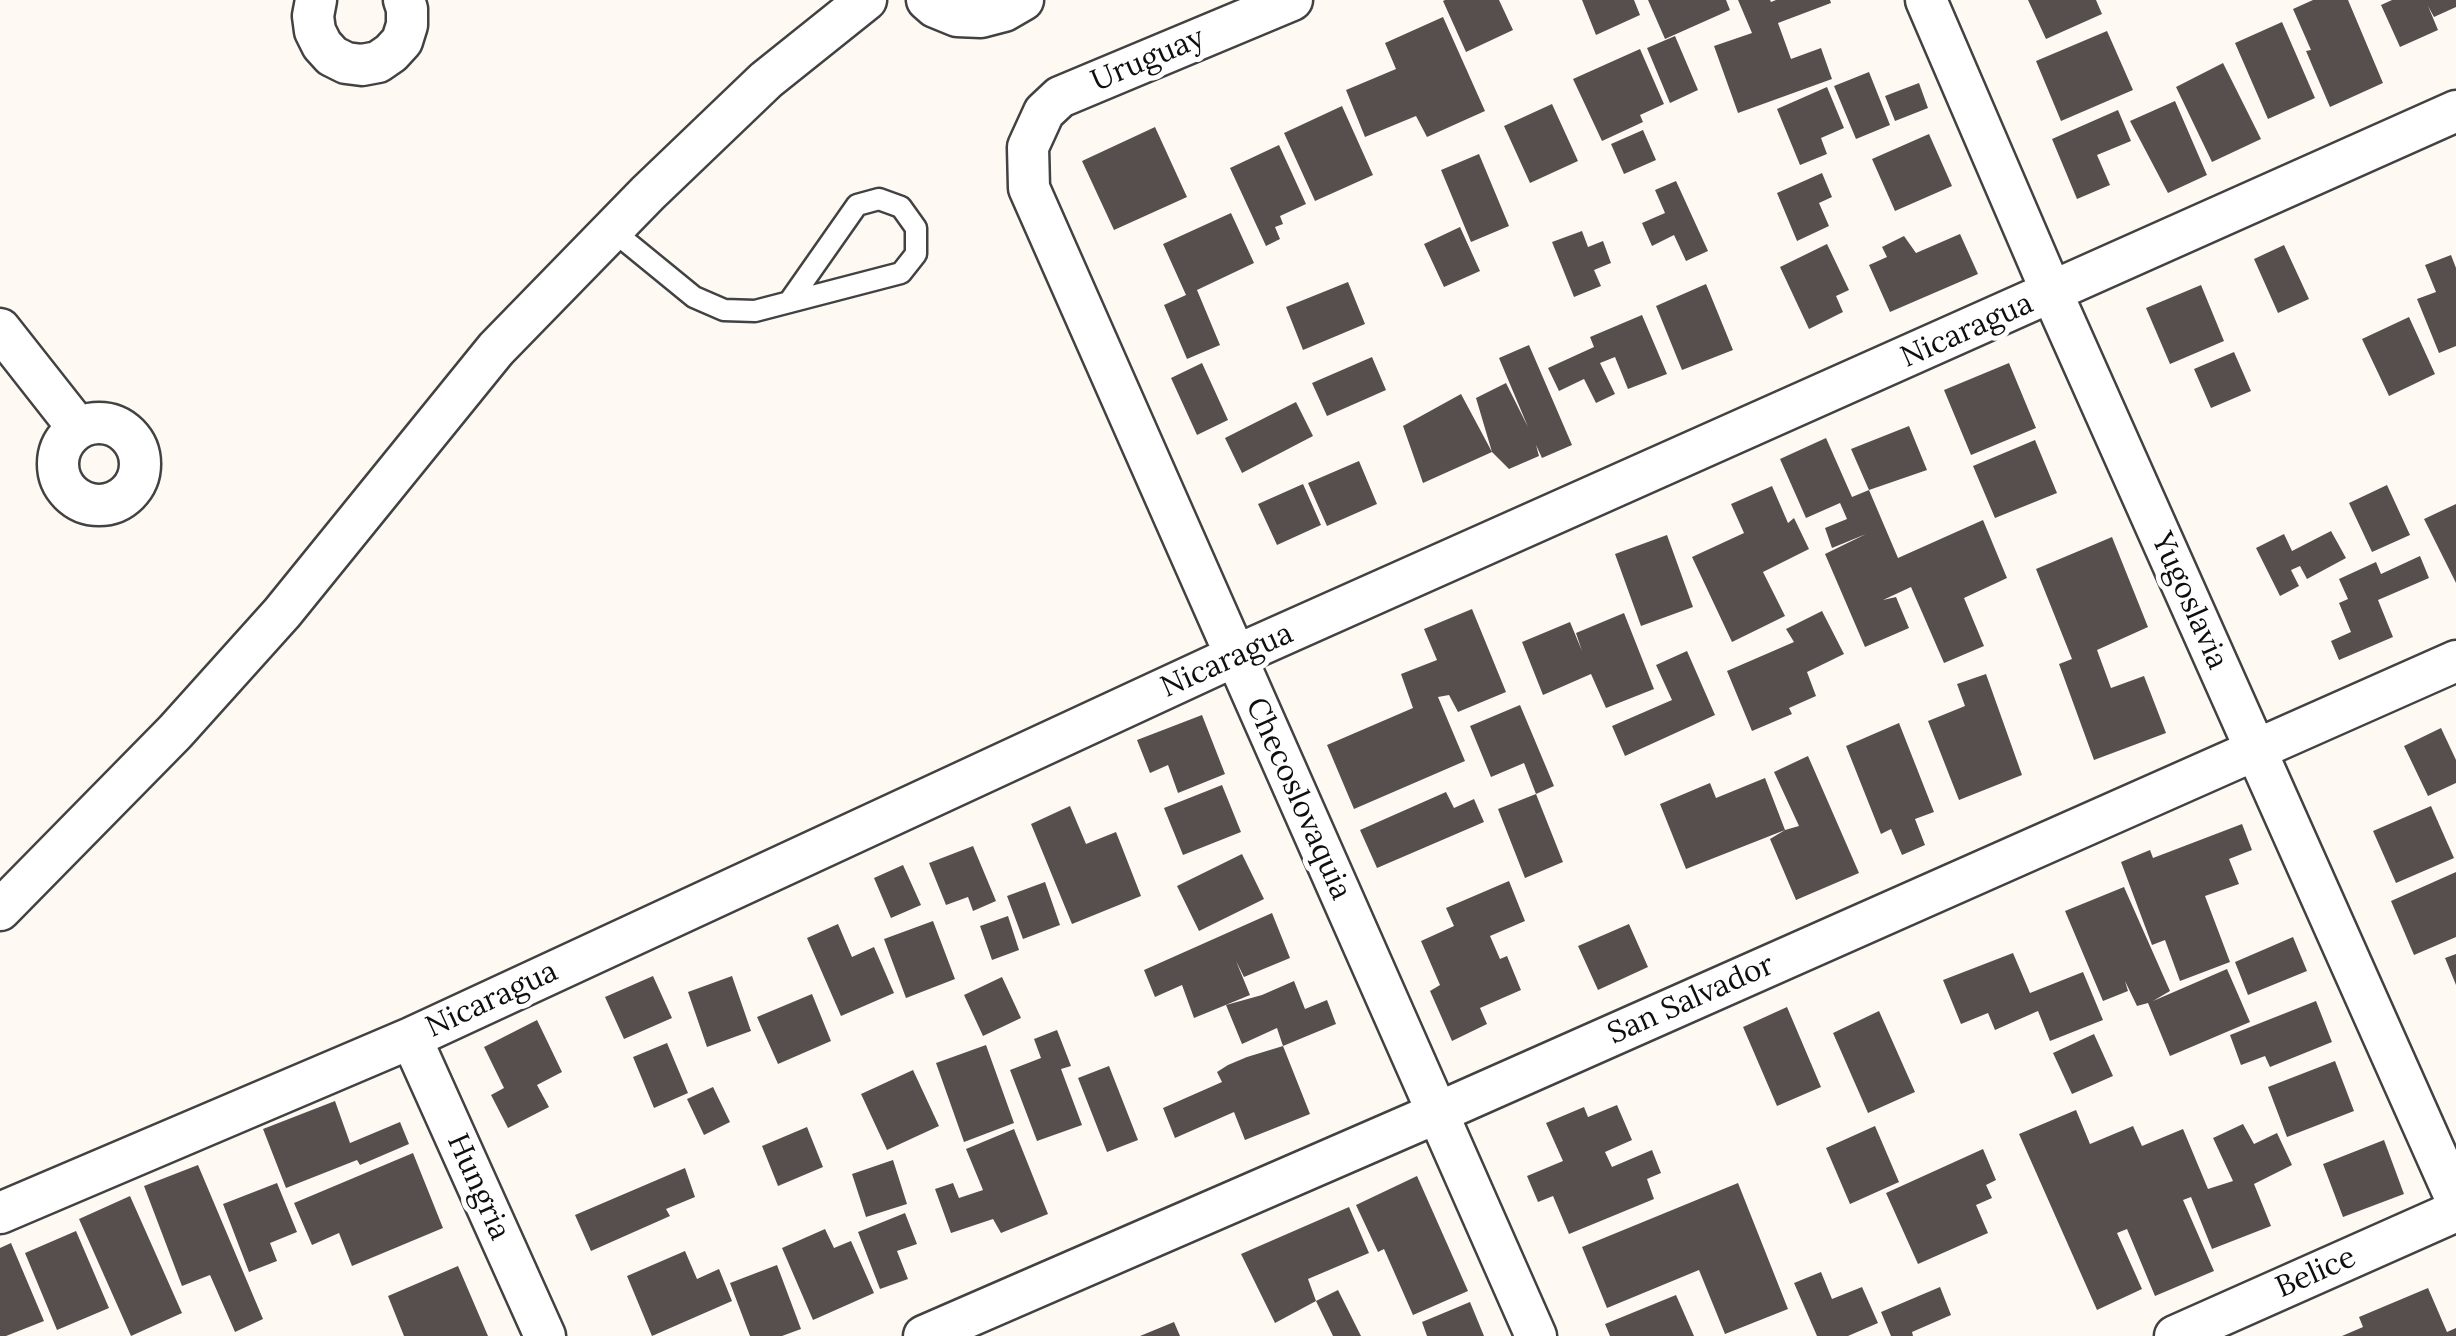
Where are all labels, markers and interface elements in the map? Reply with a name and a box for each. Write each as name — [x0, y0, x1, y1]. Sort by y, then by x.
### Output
street label: Uruguay — [1086, 20, 1210, 100]
street label: Nicaragua — [1895, 286, 2039, 376]
street label: Yugoslavia — [2143, 527, 2235, 675]
street label: Nicaragua — [1155, 616, 1299, 706]
street label: Checoslovaquia — [1237, 693, 1359, 905]
street label: San Salvador — [1602, 947, 1780, 1053]
street label: Nicaragua — [421, 954, 563, 1046]
street label: Hungria — [439, 1128, 517, 1246]
street label: Belice — [2271, 1240, 2361, 1306]

